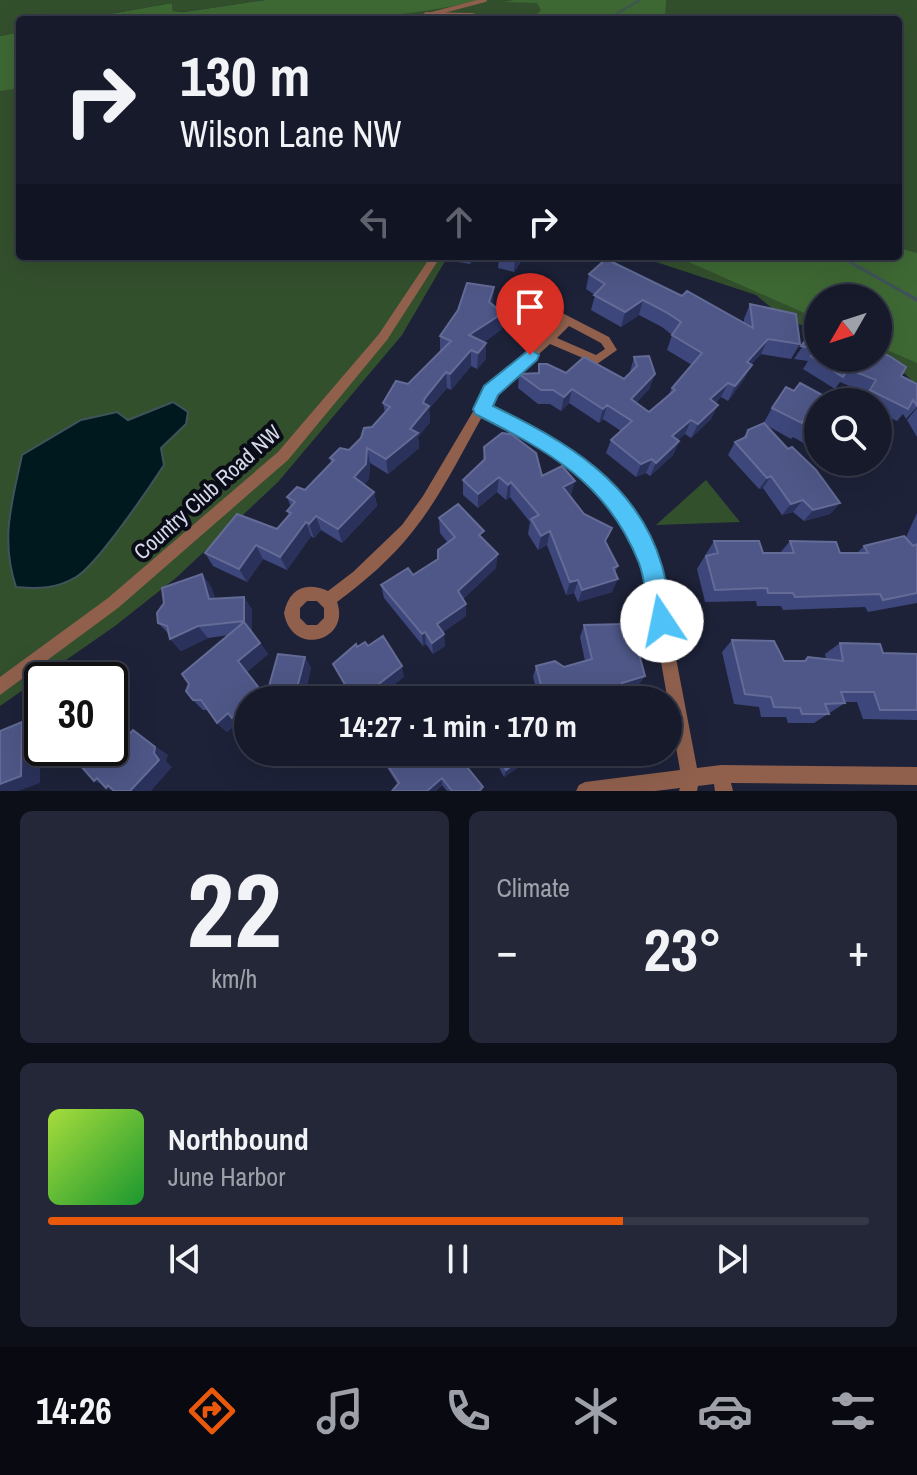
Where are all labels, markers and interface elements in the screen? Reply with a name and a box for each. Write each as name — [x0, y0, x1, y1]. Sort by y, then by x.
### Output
text: 130 m — [180, 38, 310, 113]
icon: right — [48, 48, 152, 152]
text: Wilson Lane NW — [180, 110, 401, 158]
icon: left — [353, 200, 397, 244]
icon: ahead — [437, 200, 481, 244]
icon: right — [521, 200, 565, 244]
pin — [496, 273, 564, 355]
north arrow — [804, 284, 892, 372]
map controls — [804, 284, 892, 476]
icon: arrive — [508, 285, 552, 329]
button: search — [804, 388, 892, 476]
street label: Country Club Road NW — [127, 418, 287, 566]
position arrow — [620, 579, 704, 663]
speed limit sign: 30 — [24, 662, 128, 766]
text: 14:27 · 1 min · 170 m — [339, 706, 577, 746]
text: 22 — [187, 839, 282, 979]
text: Climate — [497, 870, 570, 905]
text: 23° — [643, 909, 722, 990]
text: − — [497, 920, 518, 980]
text: + — [848, 920, 869, 980]
text: km/h — [211, 961, 257, 996]
text: Northbound — [168, 1119, 309, 1159]
text: June Harbor — [168, 1159, 285, 1194]
icon: previous — [163, 1237, 207, 1281]
icon: pause — [436, 1237, 480, 1281]
icon: next — [710, 1237, 754, 1281]
icon: directions — [184, 1383, 240, 1439]
icon: music — [312, 1383, 368, 1439]
icon: phone — [440, 1383, 496, 1439]
icon: climate — [568, 1383, 624, 1439]
icon: car — [697, 1383, 753, 1439]
icon: filters — [825, 1383, 881, 1439]
text: 14:26 — [36, 1387, 112, 1435]

